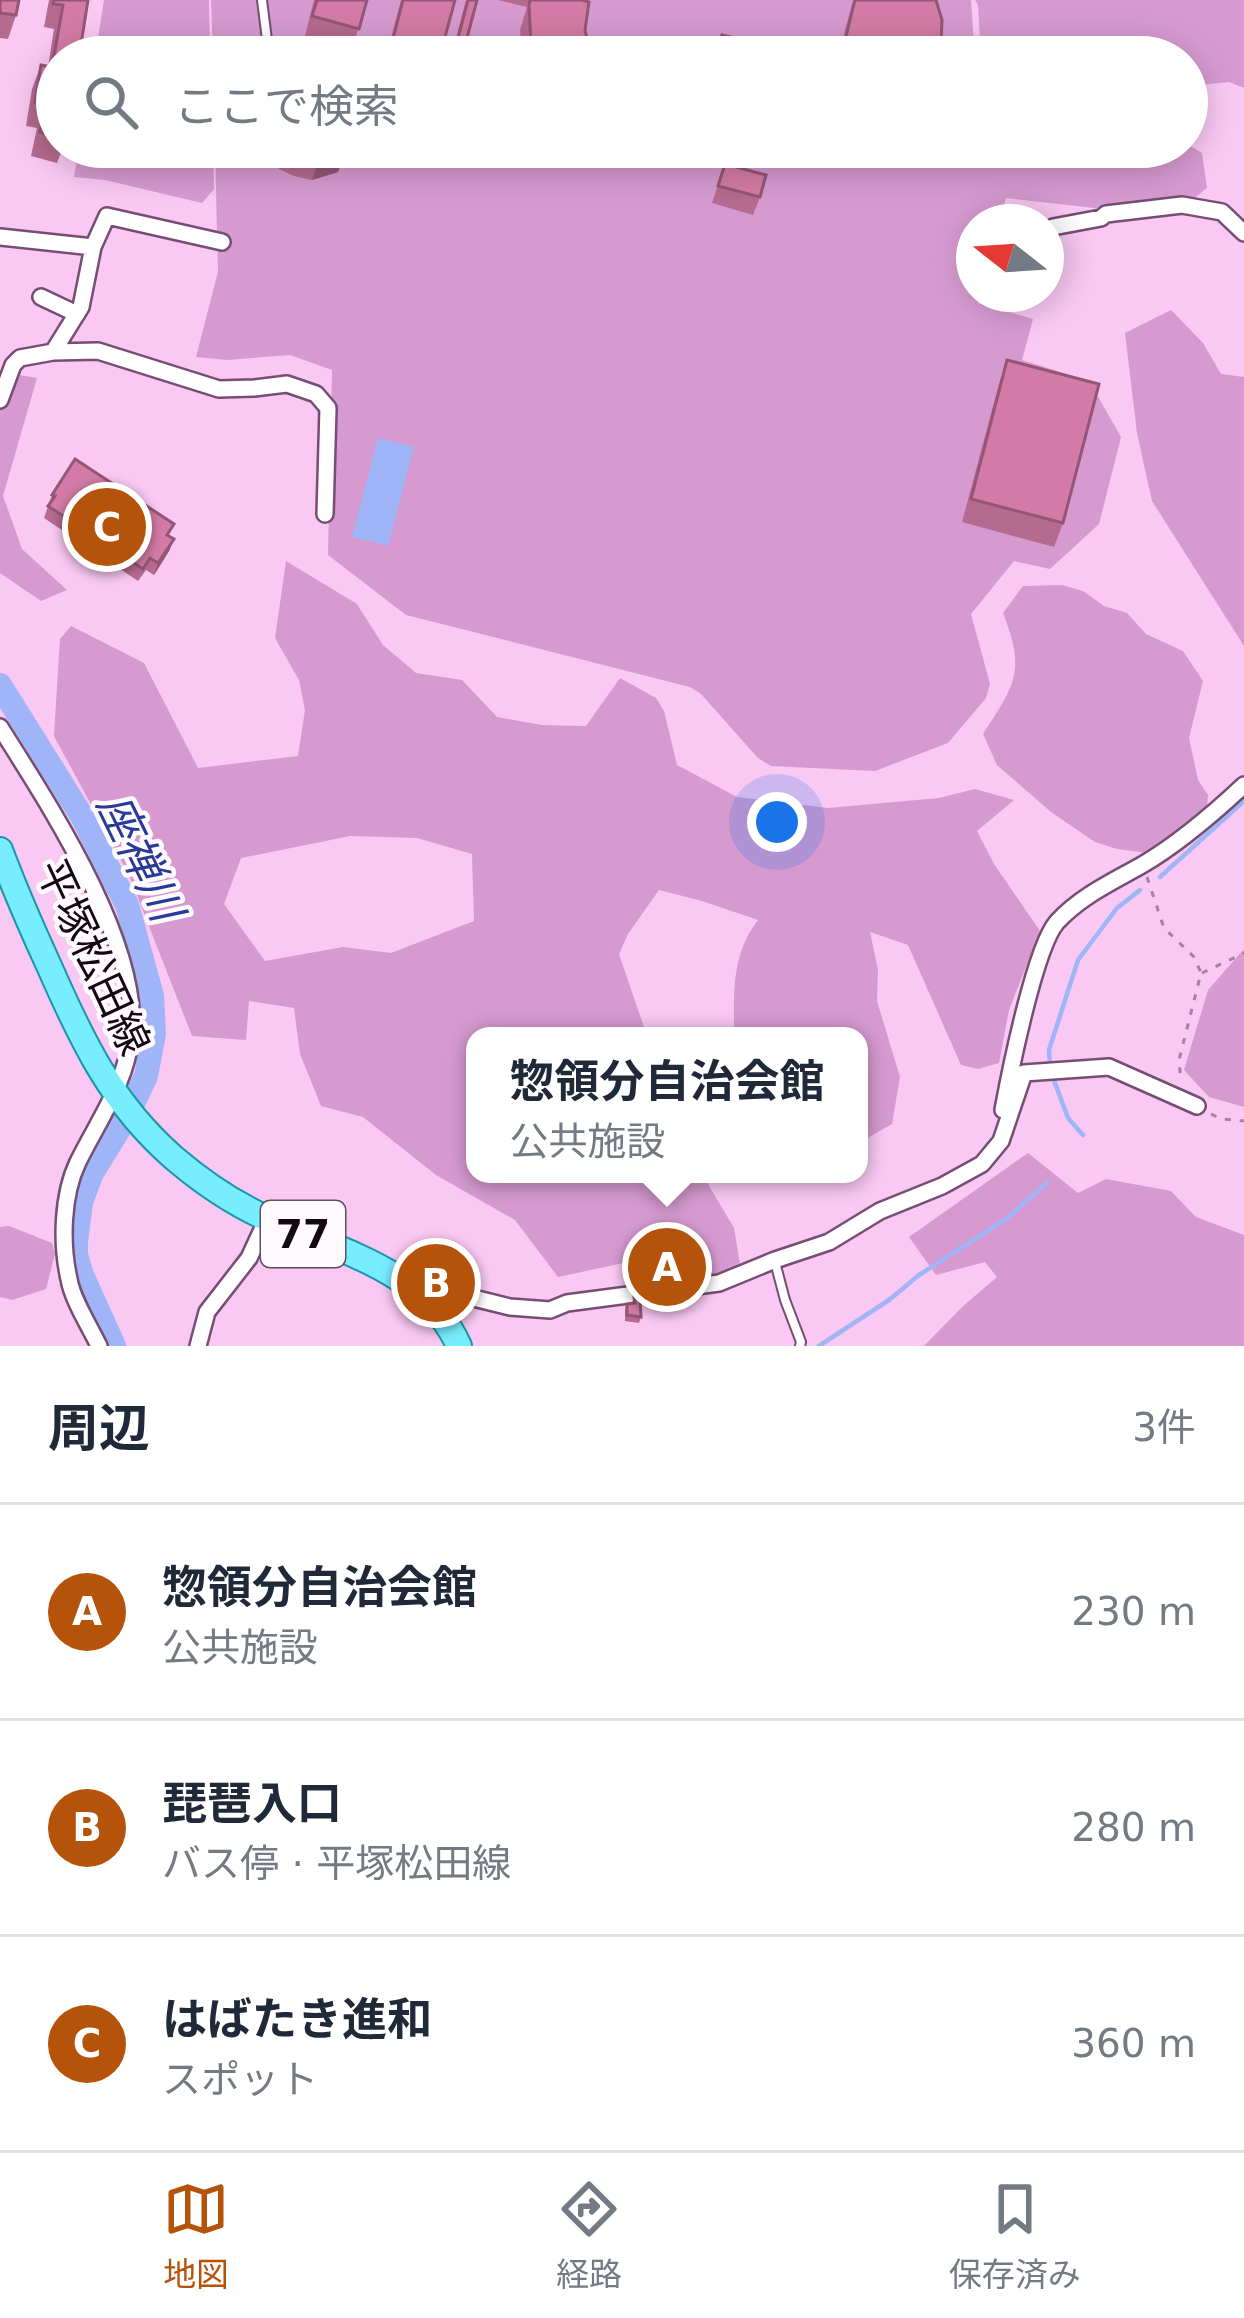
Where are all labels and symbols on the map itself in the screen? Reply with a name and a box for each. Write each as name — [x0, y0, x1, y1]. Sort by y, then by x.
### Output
north arrow — [956, 204, 1064, 312]
pin: C — [68, 482, 146, 572]
water label: 座禅川 — [87, 785, 195, 933]
your location — [747, 792, 807, 852]
street label: 平塚松田線 — [26, 851, 160, 1063]
road number: 77 — [261, 1201, 345, 1267]
pin: A — [628, 1222, 706, 1312]
pin: B — [397, 1238, 475, 1328]

